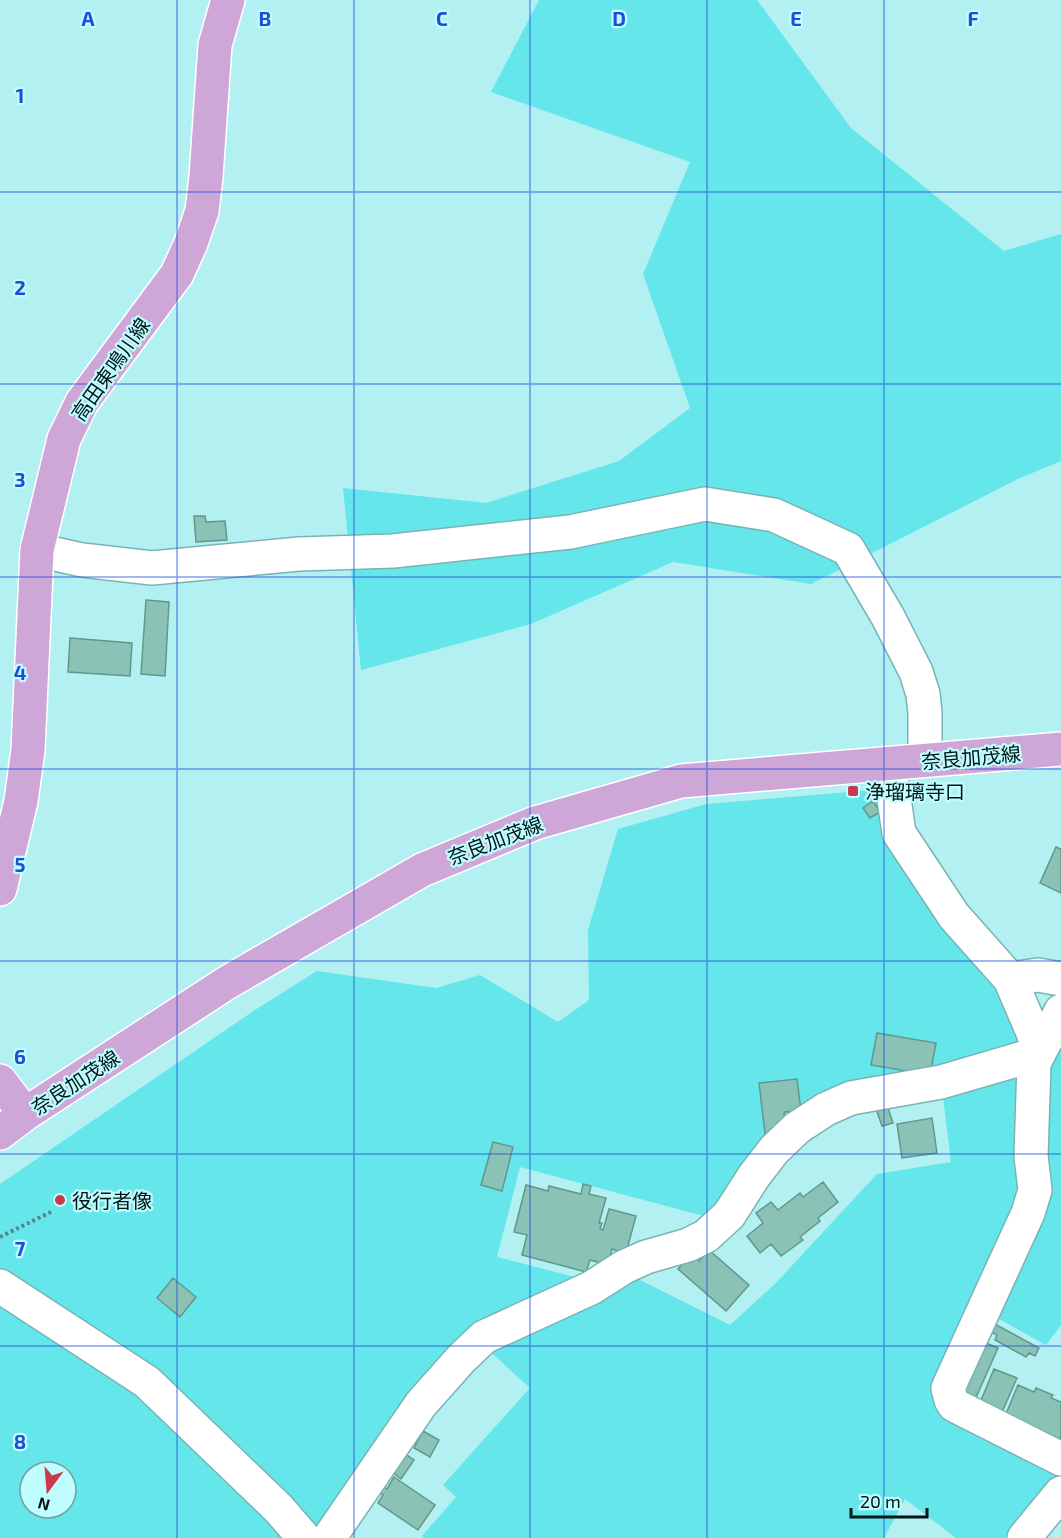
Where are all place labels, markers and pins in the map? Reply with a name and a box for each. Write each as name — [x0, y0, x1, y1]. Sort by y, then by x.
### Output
place label: 浄瑠璃寺口 — [865, 779, 965, 803]
marker: 浄瑠璃寺口 — [846, 784, 860, 798]
place label: 役行者像 — [72, 1188, 152, 1212]
marker: 役行者像 — [53, 1193, 67, 1207]

